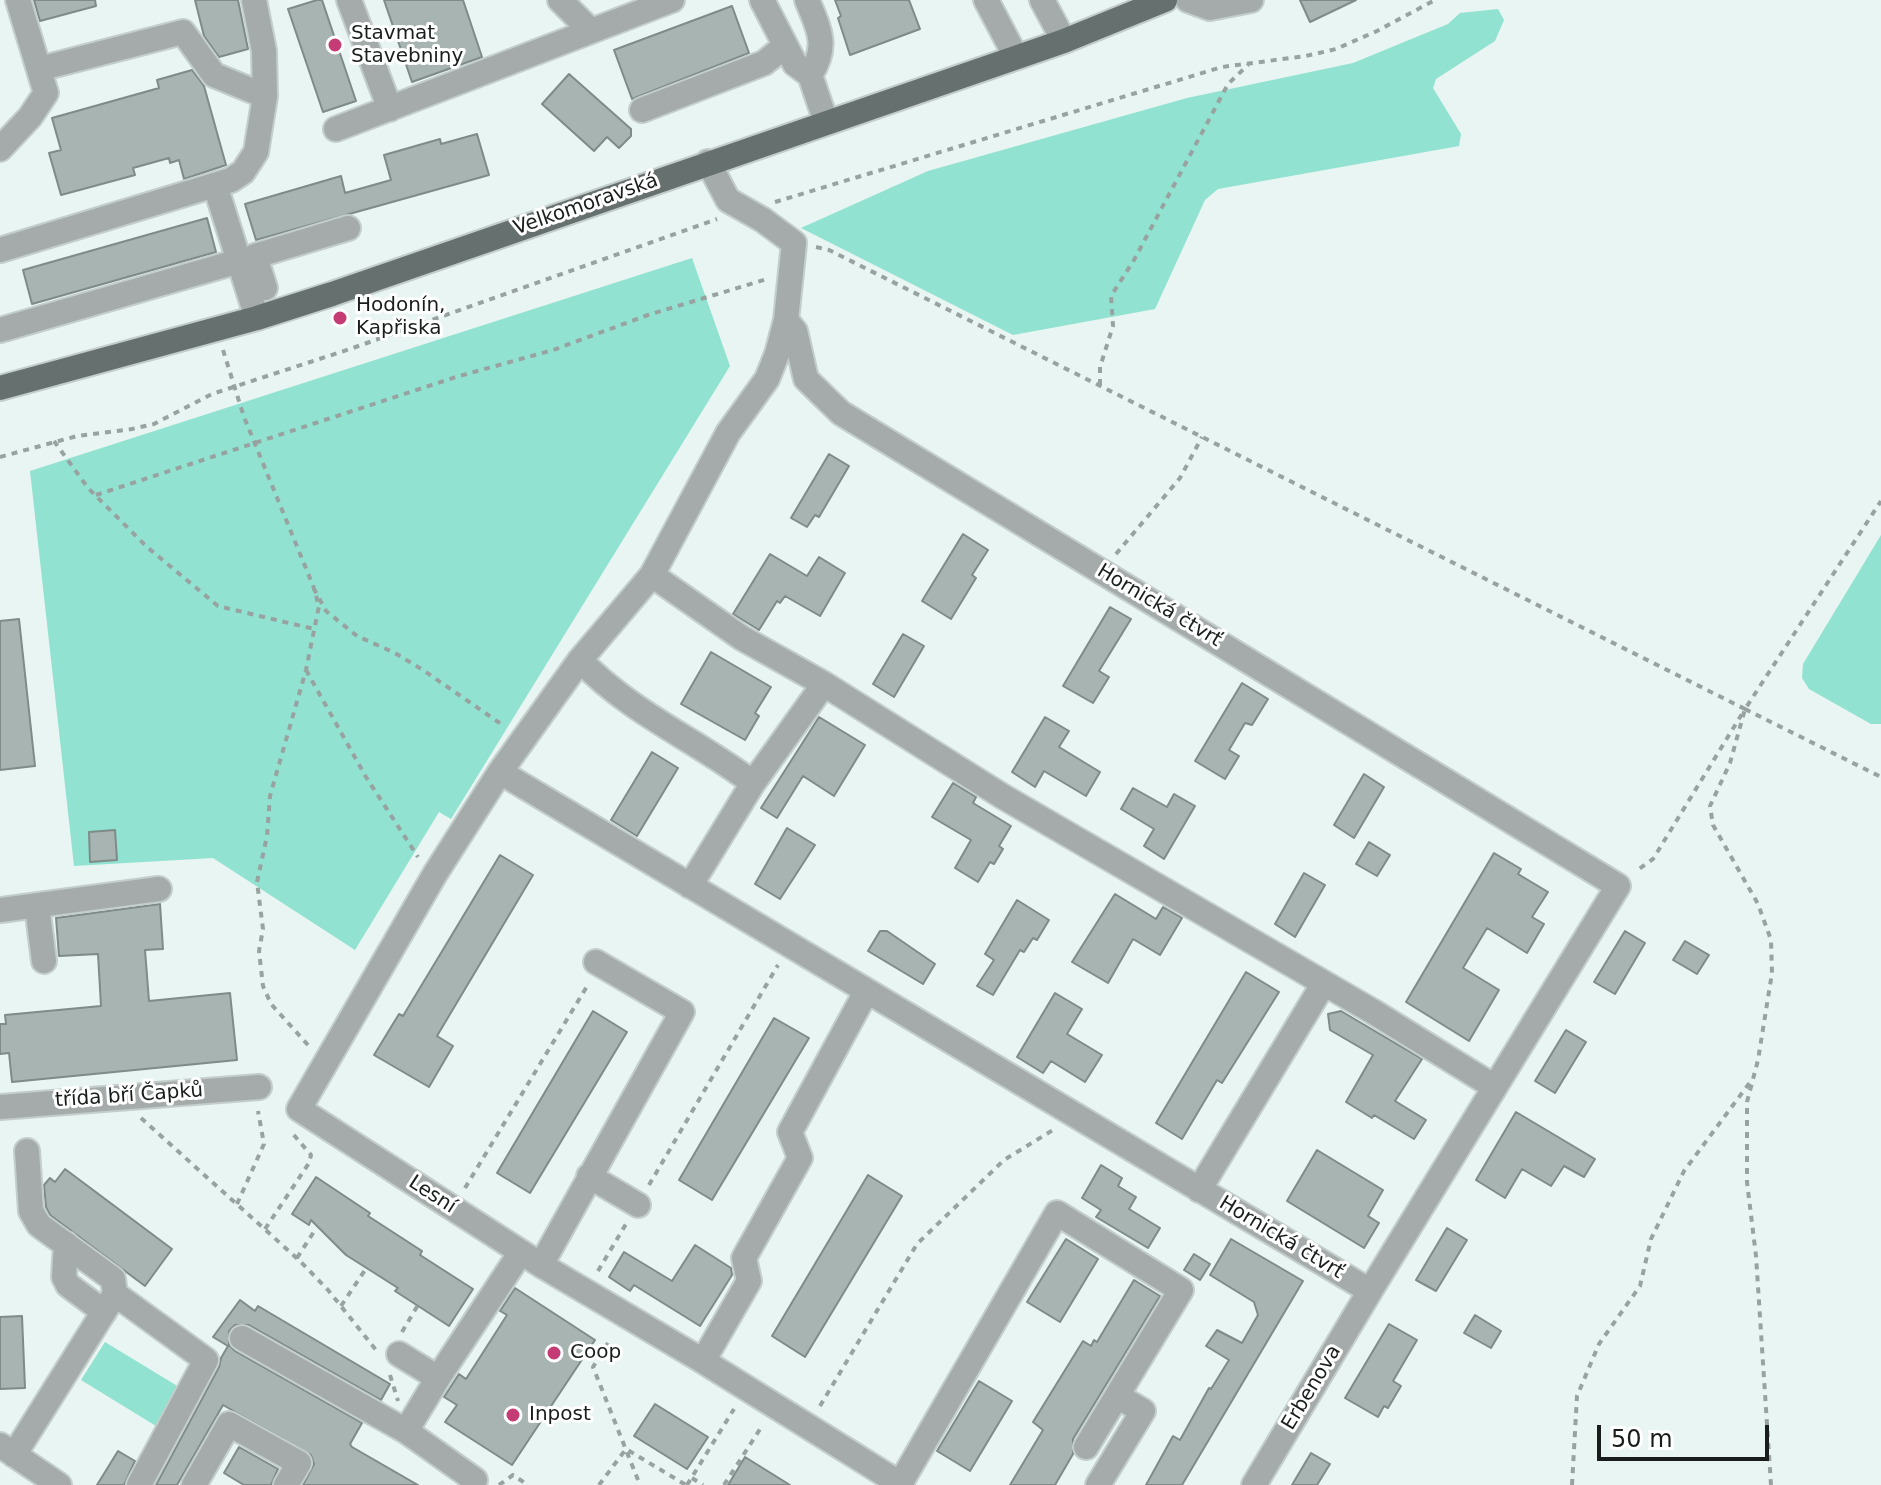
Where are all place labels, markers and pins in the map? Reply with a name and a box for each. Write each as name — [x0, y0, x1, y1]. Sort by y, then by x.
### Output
place label: Stavmat Stavebniny — [351, 22, 463, 69]
marker: Stavmat Stavebniny — [326, 36, 344, 54]
place label: Hodonín, Kapřiska — [356, 294, 445, 341]
marker: Hodonín, Kapřiska — [331, 309, 349, 327]
place label: Coop — [570, 1341, 621, 1365]
marker: Coop — [545, 1344, 563, 1362]
place label: Inpost — [529, 1403, 591, 1427]
marker: Inpost — [504, 1406, 522, 1424]

